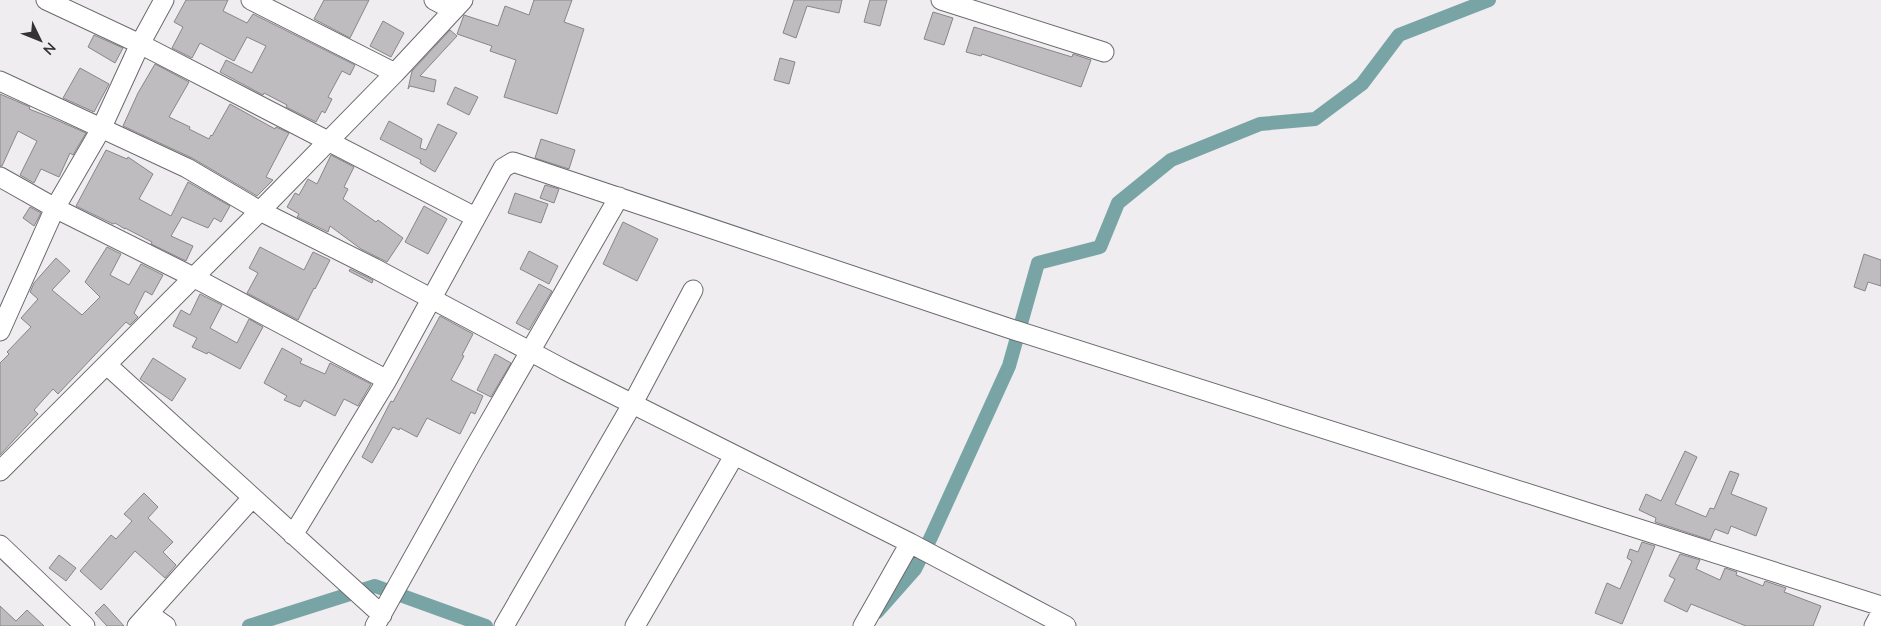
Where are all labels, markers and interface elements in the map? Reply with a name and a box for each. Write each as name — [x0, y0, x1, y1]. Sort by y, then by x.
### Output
north arrow — [15, 15, 65, 65]
text: N — [39, 39, 60, 59]

